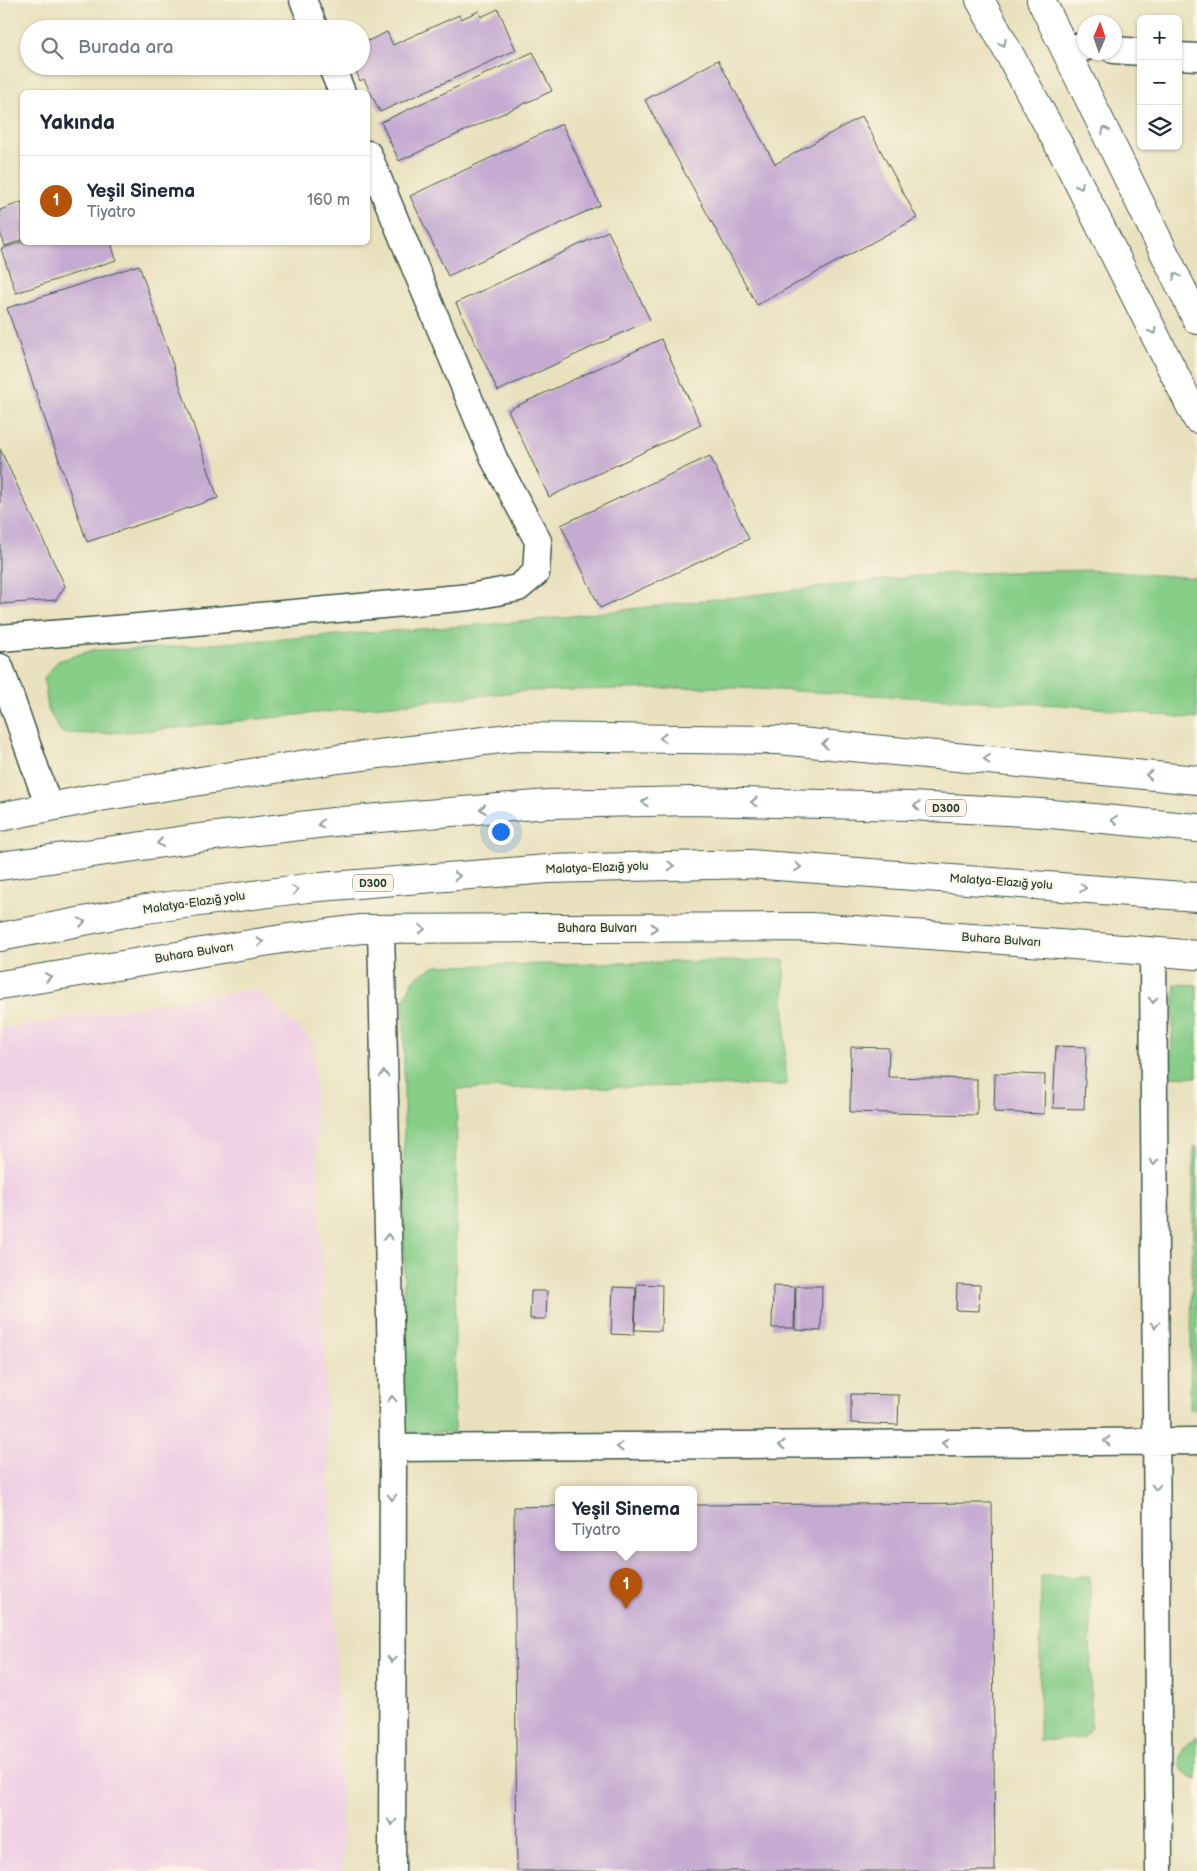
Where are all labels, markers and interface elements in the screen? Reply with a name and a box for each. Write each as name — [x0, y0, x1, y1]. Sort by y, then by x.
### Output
north arrow — [1077, 15, 1122, 60]
map controls — [1137, 15, 1182, 150]
button: + — [1137, 15, 1182, 60]
search box — [20, 20, 370, 75]
icon: search — [38, 34, 66, 62]
text: Burada ara — [78, 36, 174, 59]
one-way arrow — [997, 38, 1007, 47]
button: − — [1137, 60, 1182, 105]
button: layers — [1137, 105, 1182, 150]
text: Yakında — [40, 110, 115, 135]
one-way arrow — [1101, 126, 1111, 135]
text: Yeşil Sinema — [87, 180, 195, 203]
one-way arrow — [1074, 181, 1084, 190]
text: 1 — [53, 191, 59, 210]
text: 160 m — [307, 191, 350, 210]
text: Tiyatro — [87, 203, 136, 222]
one-way arrow — [1172, 272, 1182, 281]
one-way arrow — [1147, 326, 1157, 335]
one-way arrow — [658, 733, 666, 743]
one-way arrow — [821, 739, 829, 750]
one-way arrow — [982, 754, 990, 765]
one-way arrow — [1144, 770, 1152, 781]
one-way arrow — [641, 797, 648, 807]
one-way arrow — [750, 797, 758, 807]
one-way arrow — [912, 800, 920, 811]
road number: D300 — [926, 800, 966, 816]
one-way arrow — [479, 804, 487, 815]
one-way arrow — [1109, 815, 1117, 826]
one-way arrow — [317, 818, 325, 829]
your location — [488, 819, 514, 845]
one-way arrow — [155, 837, 163, 848]
street label: Malatya-Elazığ yolu — [545, 859, 649, 877]
one-way arrow — [668, 861, 676, 871]
one-way arrow — [795, 862, 803, 873]
one-way arrow — [453, 871, 461, 882]
street label: Malatya-Elazığ yolu — [949, 871, 1053, 893]
road number: D300 — [353, 874, 393, 891]
one-way arrow — [1079, 882, 1087, 893]
one-way arrow — [290, 885, 299, 895]
street label: Malatya-Elazığ yolu — [142, 888, 246, 918]
one-way arrow — [78, 917, 87, 927]
street label: Buhara Bulvarı — [557, 921, 637, 936]
one-way arrow — [651, 923, 659, 933]
one-way arrow — [418, 924, 426, 934]
street label: Buhara Bulvarı — [961, 930, 1041, 950]
one-way arrow — [256, 938, 265, 948]
street label: Buhara Bulvarı — [153, 939, 235, 967]
one-way arrow — [44, 972, 52, 983]
one-way arrow — [1148, 996, 1158, 1004]
one-way arrow — [379, 1070, 390, 1078]
one-way arrow — [1149, 1159, 1159, 1167]
one-way arrow — [383, 1232, 393, 1240]
one-way arrow — [1150, 1322, 1160, 1329]
one-way arrow — [386, 1395, 397, 1403]
one-way arrow — [1103, 1436, 1110, 1446]
one-way arrow — [940, 1438, 948, 1448]
one-way arrow — [778, 1440, 786, 1450]
one-way arrow — [615, 1442, 623, 1452]
one-way arrow — [1151, 1484, 1161, 1492]
popup — [555, 1486, 697, 1551]
one-way arrow — [387, 1493, 397, 1501]
text: Yeşil Sinema — [572, 1498, 680, 1521]
text: Tiyatro — [572, 1521, 621, 1540]
pin: 1 — [610, 1568, 642, 1609]
one-way arrow — [387, 1656, 397, 1663]
one-way arrow — [387, 1818, 397, 1826]

